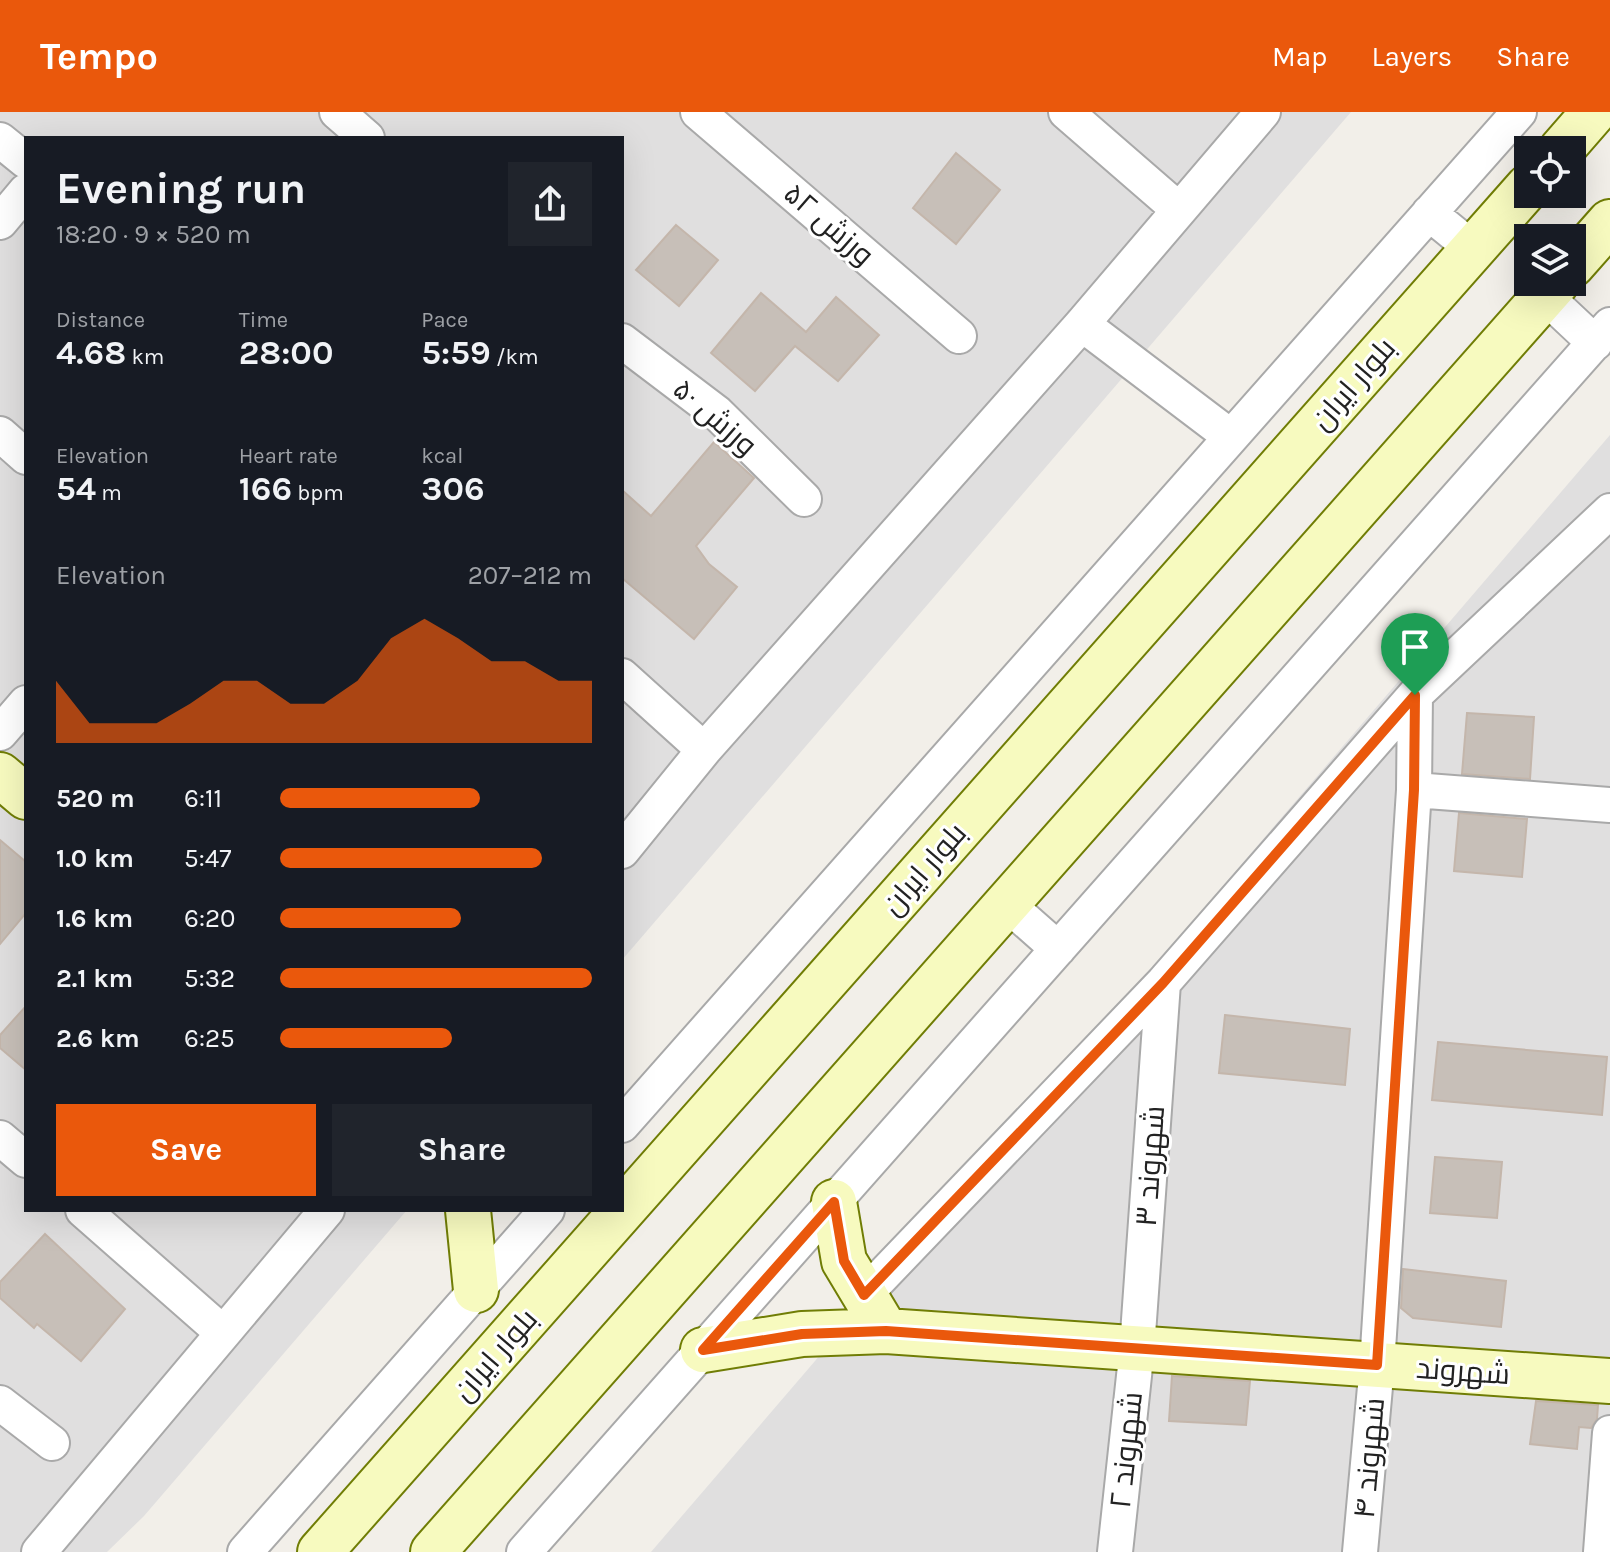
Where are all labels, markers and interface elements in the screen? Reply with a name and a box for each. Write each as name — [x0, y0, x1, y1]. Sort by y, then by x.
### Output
text: Tempo — [40, 34, 158, 79]
text: Map — [1272, 40, 1327, 73]
text: Layers — [1371, 40, 1452, 73]
text: Share — [1496, 40, 1570, 73]
map controls — [1514, 136, 1586, 296]
button: locate — [1514, 136, 1586, 208]
button: share — [508, 162, 592, 246]
text: Evening run — [56, 163, 306, 214]
street label: ورزش ۵٢ — [777, 175, 881, 273]
text: 18:20 · 9 × 520 m — [56, 219, 251, 250]
button: layers — [1514, 224, 1586, 296]
text: Distance — [56, 307, 145, 333]
text: Time — [239, 307, 288, 333]
text: Pace — [421, 307, 468, 333]
street label: بلوار ایران — [1303, 330, 1403, 438]
text: 4.68 — [56, 333, 126, 373]
text: 28:00 — [239, 333, 333, 373]
text: 5:59 — [421, 333, 491, 373]
text: km — [126, 344, 164, 370]
text: /km — [491, 344, 539, 370]
street label: ورزش ۵٠ — [666, 371, 764, 463]
text: Elevation — [56, 443, 149, 469]
text: Heart rate — [239, 443, 338, 469]
text: kcal — [421, 443, 463, 469]
text: 54 — [56, 469, 96, 509]
text: 166 — [239, 469, 292, 509]
text: 306 — [421, 469, 485, 509]
text: m — [96, 480, 122, 506]
text: bpm — [292, 480, 344, 506]
text: Elevation — [56, 560, 166, 591]
text: 207–212 m — [468, 560, 592, 591]
pin — [1381, 613, 1449, 695]
icon: arrive — [1393, 625, 1437, 669]
text: 520 m — [56, 783, 135, 814]
text: 6:11 — [184, 783, 222, 814]
street label: بلوار ایران — [874, 815, 974, 923]
text: 1.0 km — [56, 843, 134, 874]
text: 5:47 — [184, 843, 231, 874]
text: 1.6 km — [56, 903, 133, 934]
text: 6:20 — [184, 903, 235, 934]
text: 2.1 km — [56, 963, 133, 994]
text: 5:32 — [184, 963, 235, 994]
text: 2.6 km — [56, 1023, 140, 1054]
text: 6:25 — [184, 1023, 235, 1054]
button: Save — [56, 1104, 316, 1196]
button: Share — [332, 1104, 592, 1196]
street label: شهروند ۳ — [1128, 1104, 1172, 1228]
street label: بلوار ایران — [445, 1301, 545, 1409]
street label: شهروند — [1415, 1350, 1511, 1392]
street label: شهروند ۲ — [1102, 1390, 1150, 1510]
street label: شهروند ۴ — [1346, 1396, 1392, 1520]

